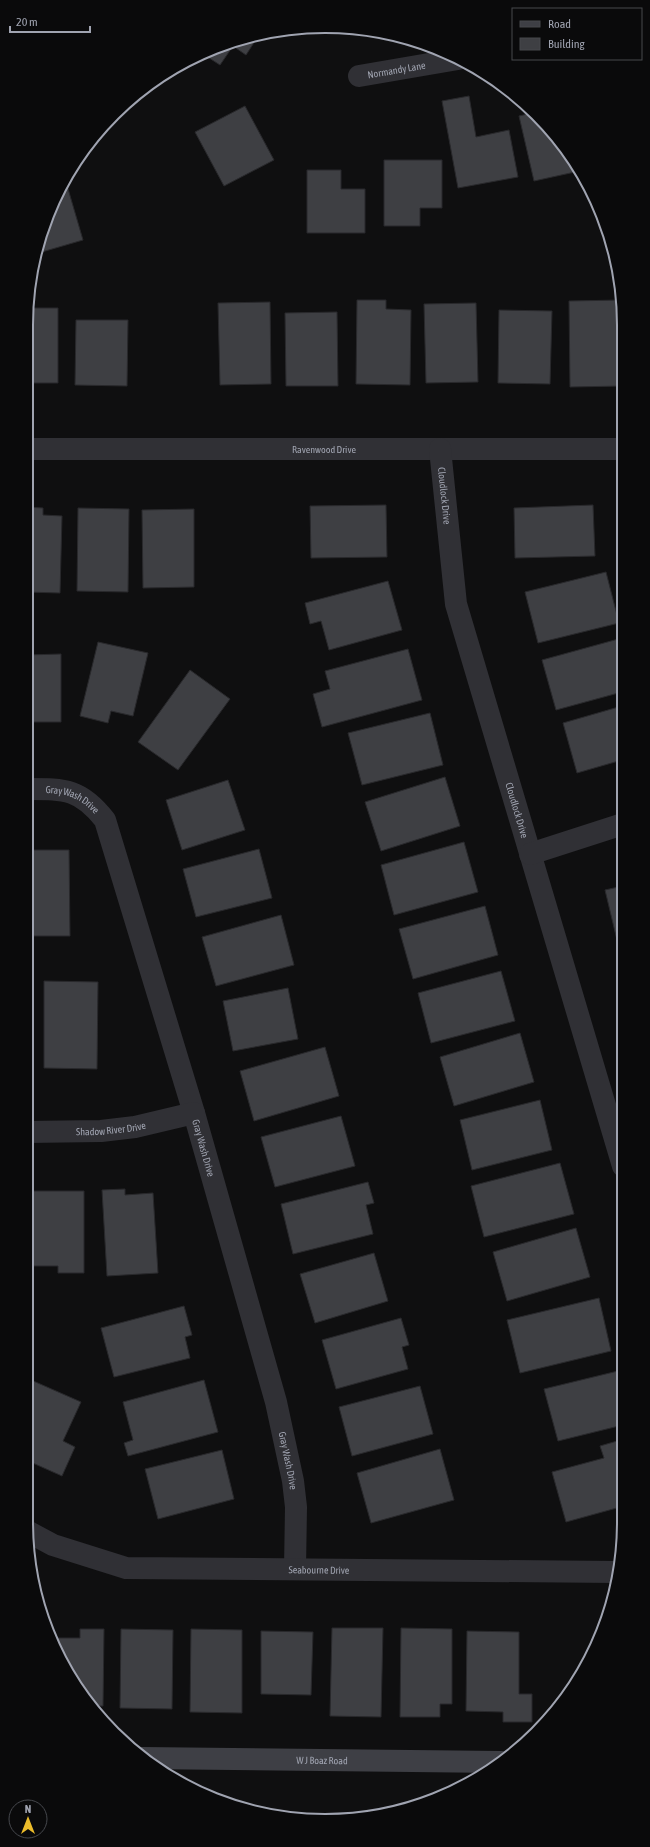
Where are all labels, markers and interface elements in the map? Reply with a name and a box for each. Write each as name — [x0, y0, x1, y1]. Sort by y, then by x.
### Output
scale bar — [10, 8, 90, 34]
legend — [512, 8, 642, 60]
text: 20 m — [16, 15, 38, 29]
text: Road — [548, 17, 571, 31]
text: Building — [548, 37, 586, 51]
street label: Normandy Lane — [367, 60, 427, 80]
street label: Ravenwood Drive — [292, 444, 356, 455]
street label: Cloudlock Drive — [436, 467, 453, 525]
street label: Cloudlock Drive — [503, 781, 530, 840]
street label: Gray Wash Drive — [45, 784, 102, 816]
street label: Gray Wash Drive — [190, 1118, 217, 1178]
street label: Shadow River Drive — [76, 1120, 147, 1137]
street label: Gray Wash Drive — [277, 1431, 299, 1491]
street label: Seabourne Drive — [288, 1564, 350, 1576]
street label: W J Boaz Road — [296, 1755, 348, 1766]
north arrow — [8, 1799, 48, 1839]
text: N — [25, 1803, 31, 1815]

